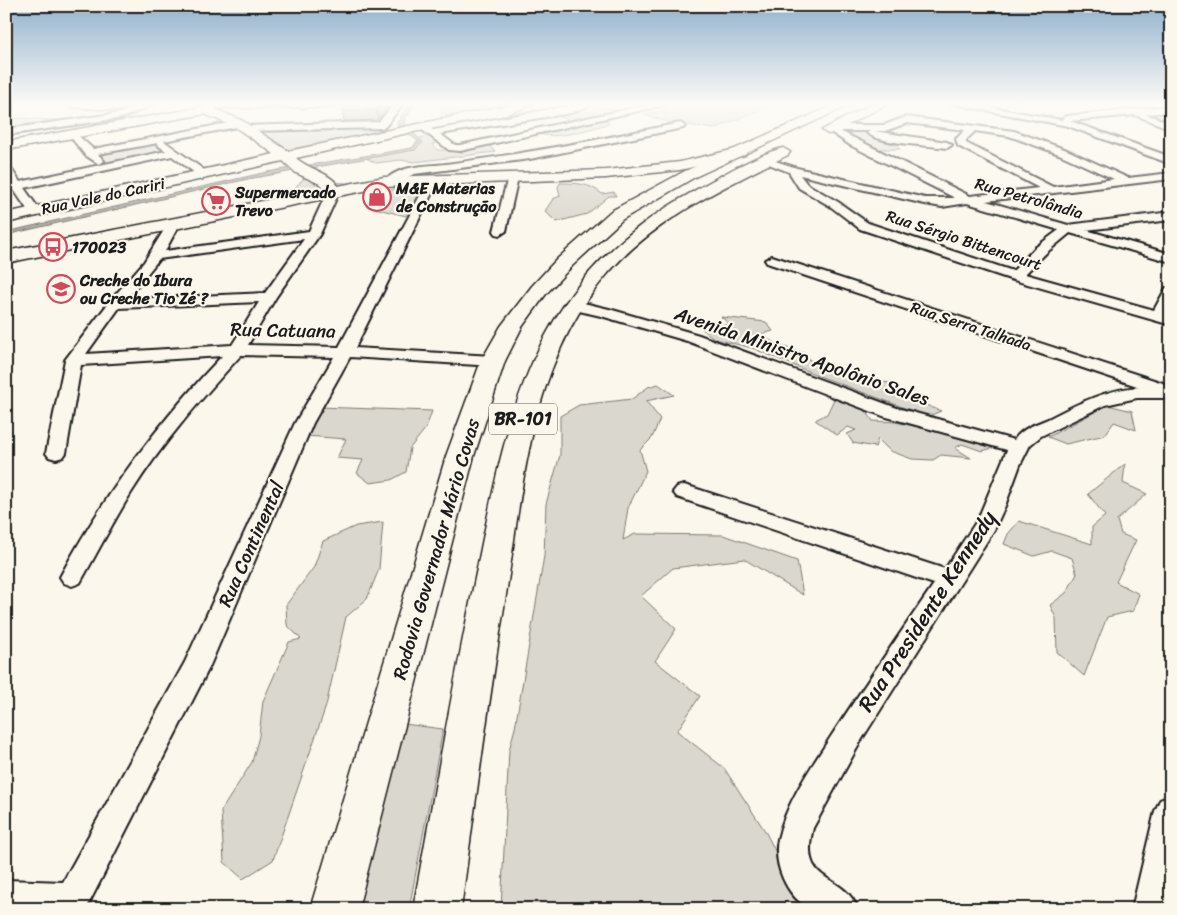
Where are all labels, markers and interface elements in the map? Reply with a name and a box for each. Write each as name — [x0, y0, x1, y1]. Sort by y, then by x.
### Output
street label: Rua Vale do Cariri — [39, 169, 168, 223]
street label: Rua Petrolândia — [971, 169, 1087, 227]
place label: M&E Materias de Construção — [395, 174, 497, 221]
place label: Supermercado Trevo — [234, 178, 337, 225]
shop icon: M&E Materias de Construção — [362, 182, 392, 212]
supermarket icon: Supermercado Trevo — [201, 186, 231, 216]
street label: Rua Sérgio Bittencourt — [882, 201, 1046, 279]
bus stop icon: 170023 — [38, 232, 68, 262]
place label: 170023 — [72, 233, 126, 262]
place label: Creche do Ibura ou Creche Tio Zé ? — [79, 266, 209, 313]
school or university icon: Creche do Ibura ou Creche Tio Zé ? — [46, 274, 76, 304]
street label: Rua Serra Talhada — [907, 293, 1035, 359]
street label: Avenida Ministro Apolônio Sales — [669, 297, 934, 415]
street label: Rua Catuana — [230, 313, 336, 347]
road number: BR-101 — [489, 404, 557, 434]
street label: Rodovia Governador Mário Covas — [383, 414, 489, 683]
street label: Rua Continental — [209, 475, 294, 612]
street label: Rua Presidente Kennedy — [847, 502, 1007, 720]

